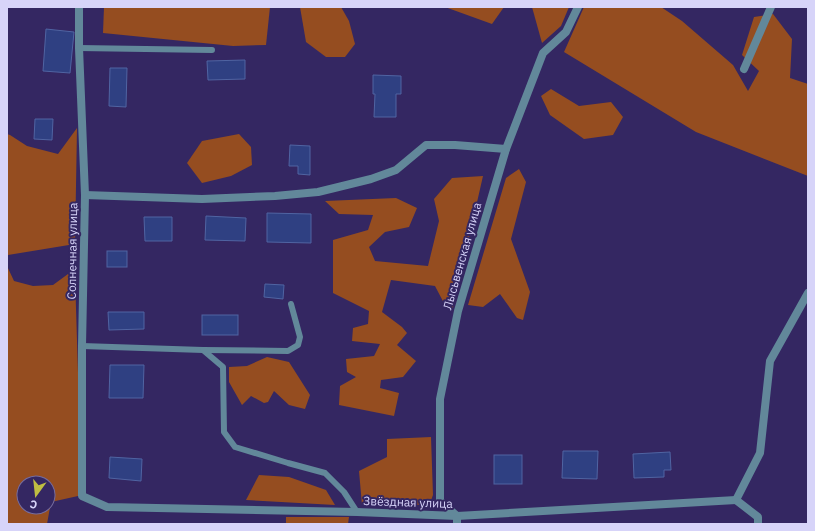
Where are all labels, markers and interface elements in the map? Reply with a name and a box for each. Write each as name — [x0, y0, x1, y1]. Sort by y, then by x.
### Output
street label: Лысьвенская улица — [440, 200, 485, 311]
street label: Солнечная улица — [64, 202, 80, 300]
north arrow — [16, 475, 56, 515]
street label: Звёздная улица — [363, 493, 454, 511]
text: С — [28, 497, 39, 512]

